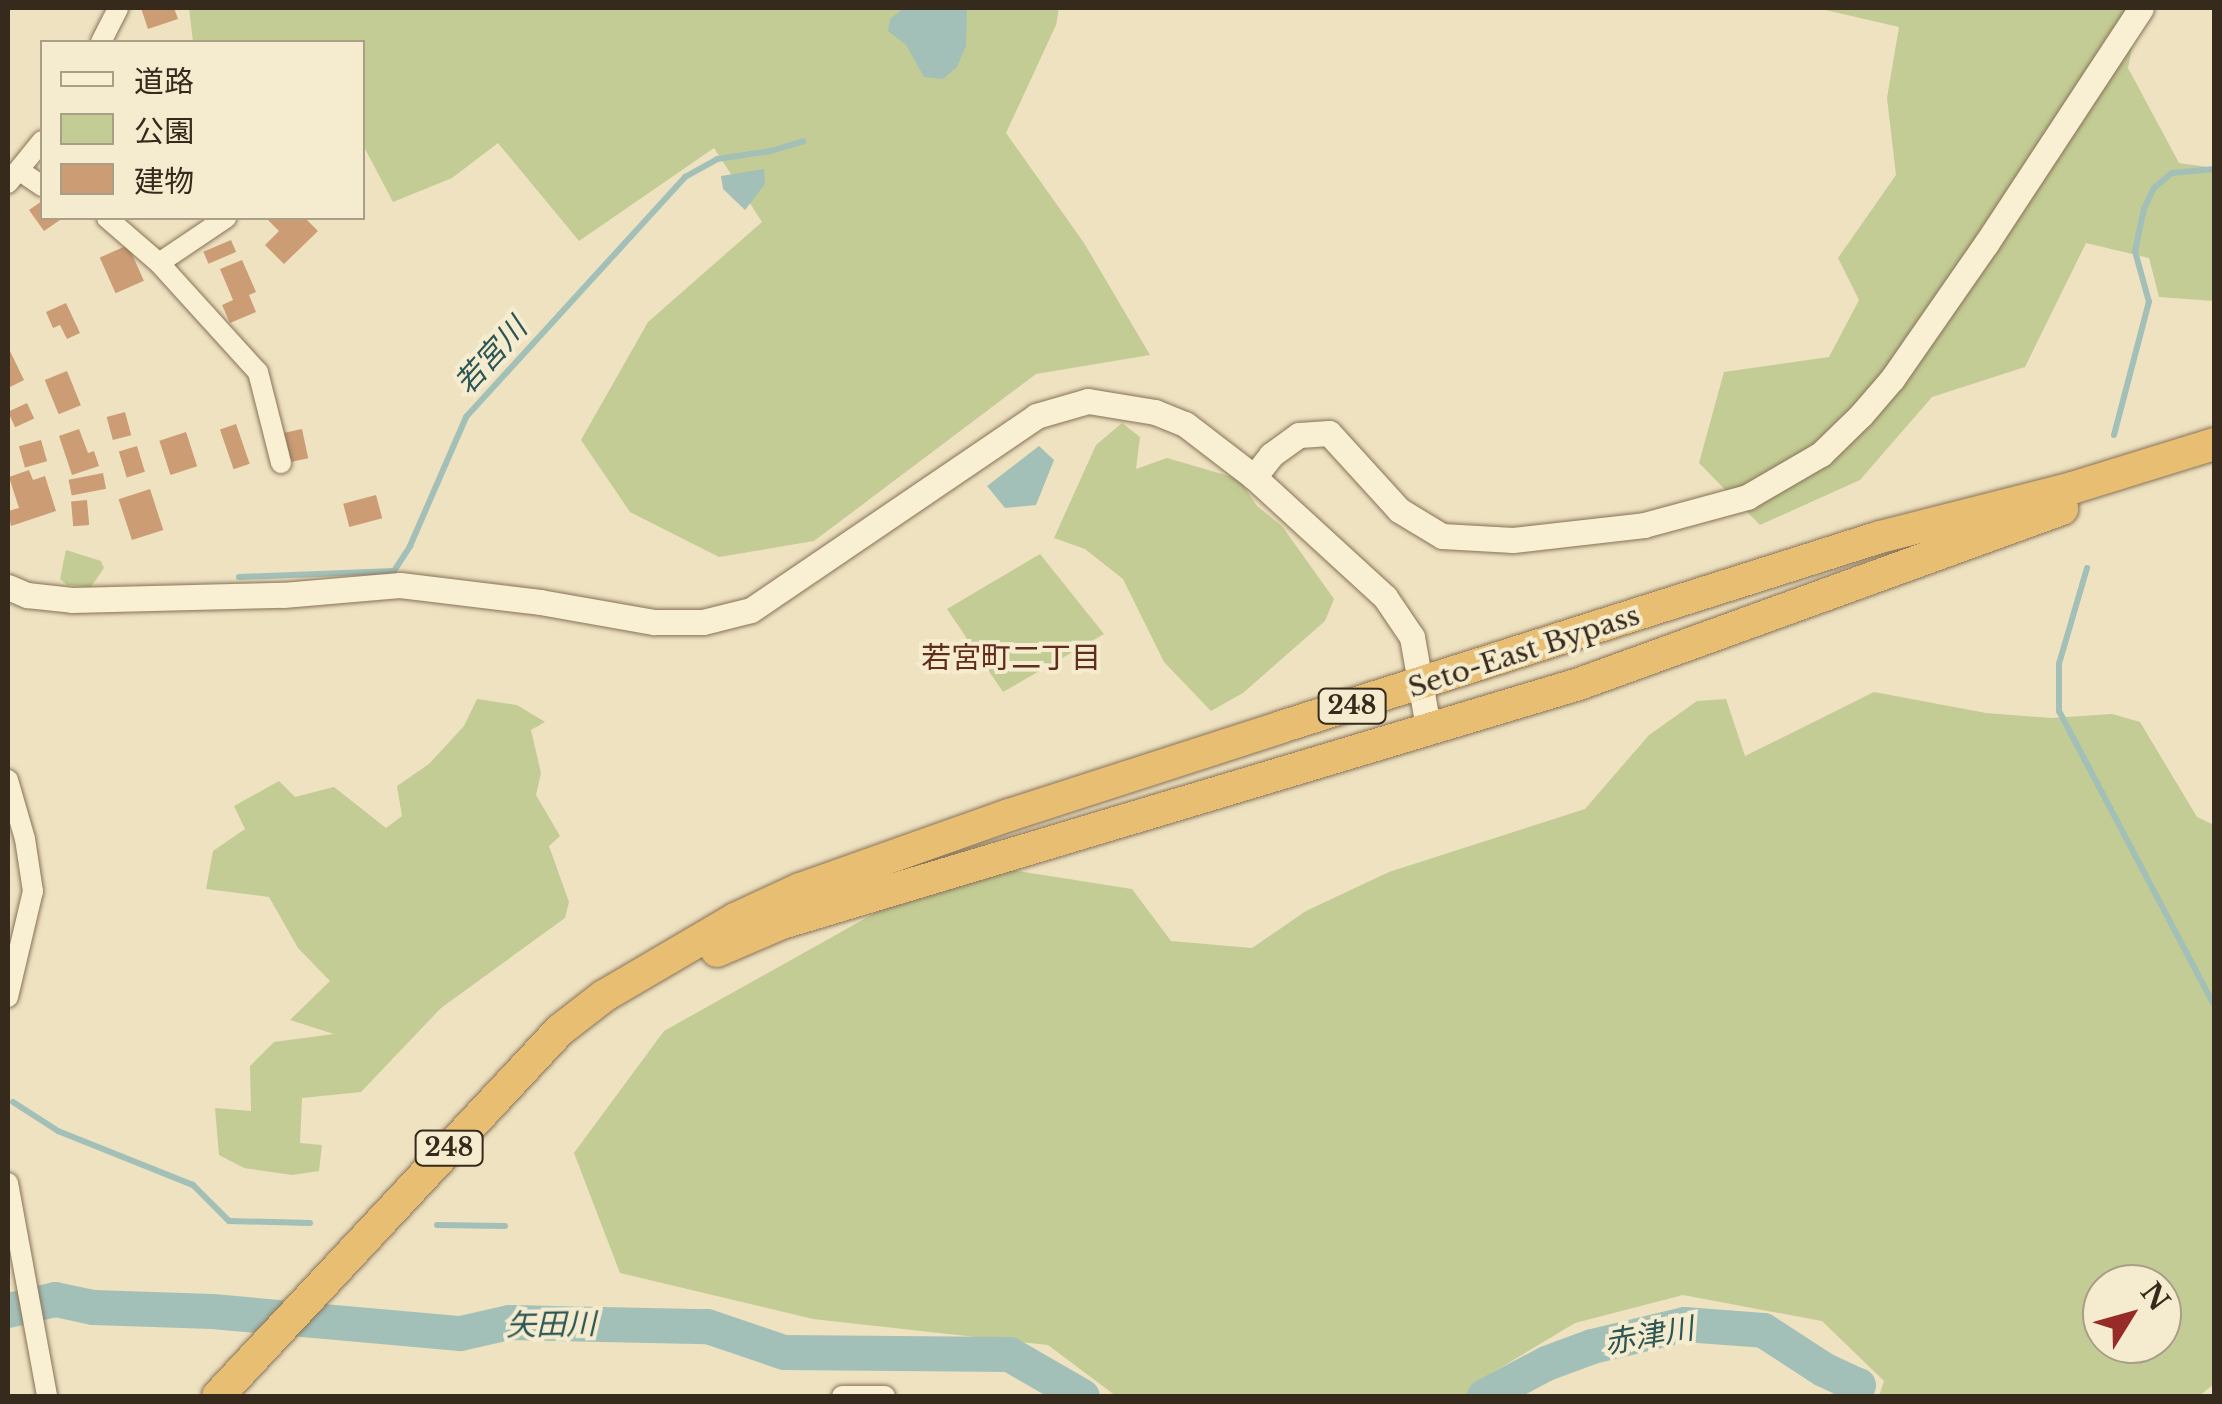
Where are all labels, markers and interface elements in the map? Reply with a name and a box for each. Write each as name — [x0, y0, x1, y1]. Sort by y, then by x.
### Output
legend — [40, 40, 365, 220]
text: 道路 — [134, 63, 194, 100]
text: 公園 — [134, 113, 194, 150]
text: 建物 — [134, 163, 194, 200]
water label: 若宮川 — [448, 311, 534, 401]
street label: Seto-East Bypass — [1404, 599, 1644, 705]
district label: 若宮町二丁目 — [921, 640, 1101, 676]
road number: 248 — [1317, 686, 1387, 726]
road number: 248 — [414, 1128, 484, 1168]
north arrow — [2082, 1264, 2182, 1364]
text: N — [2133, 1276, 2177, 1318]
water label: 矢田川 — [506, 1306, 596, 1344]
water label: 赤津川 — [1602, 1310, 1696, 1362]

